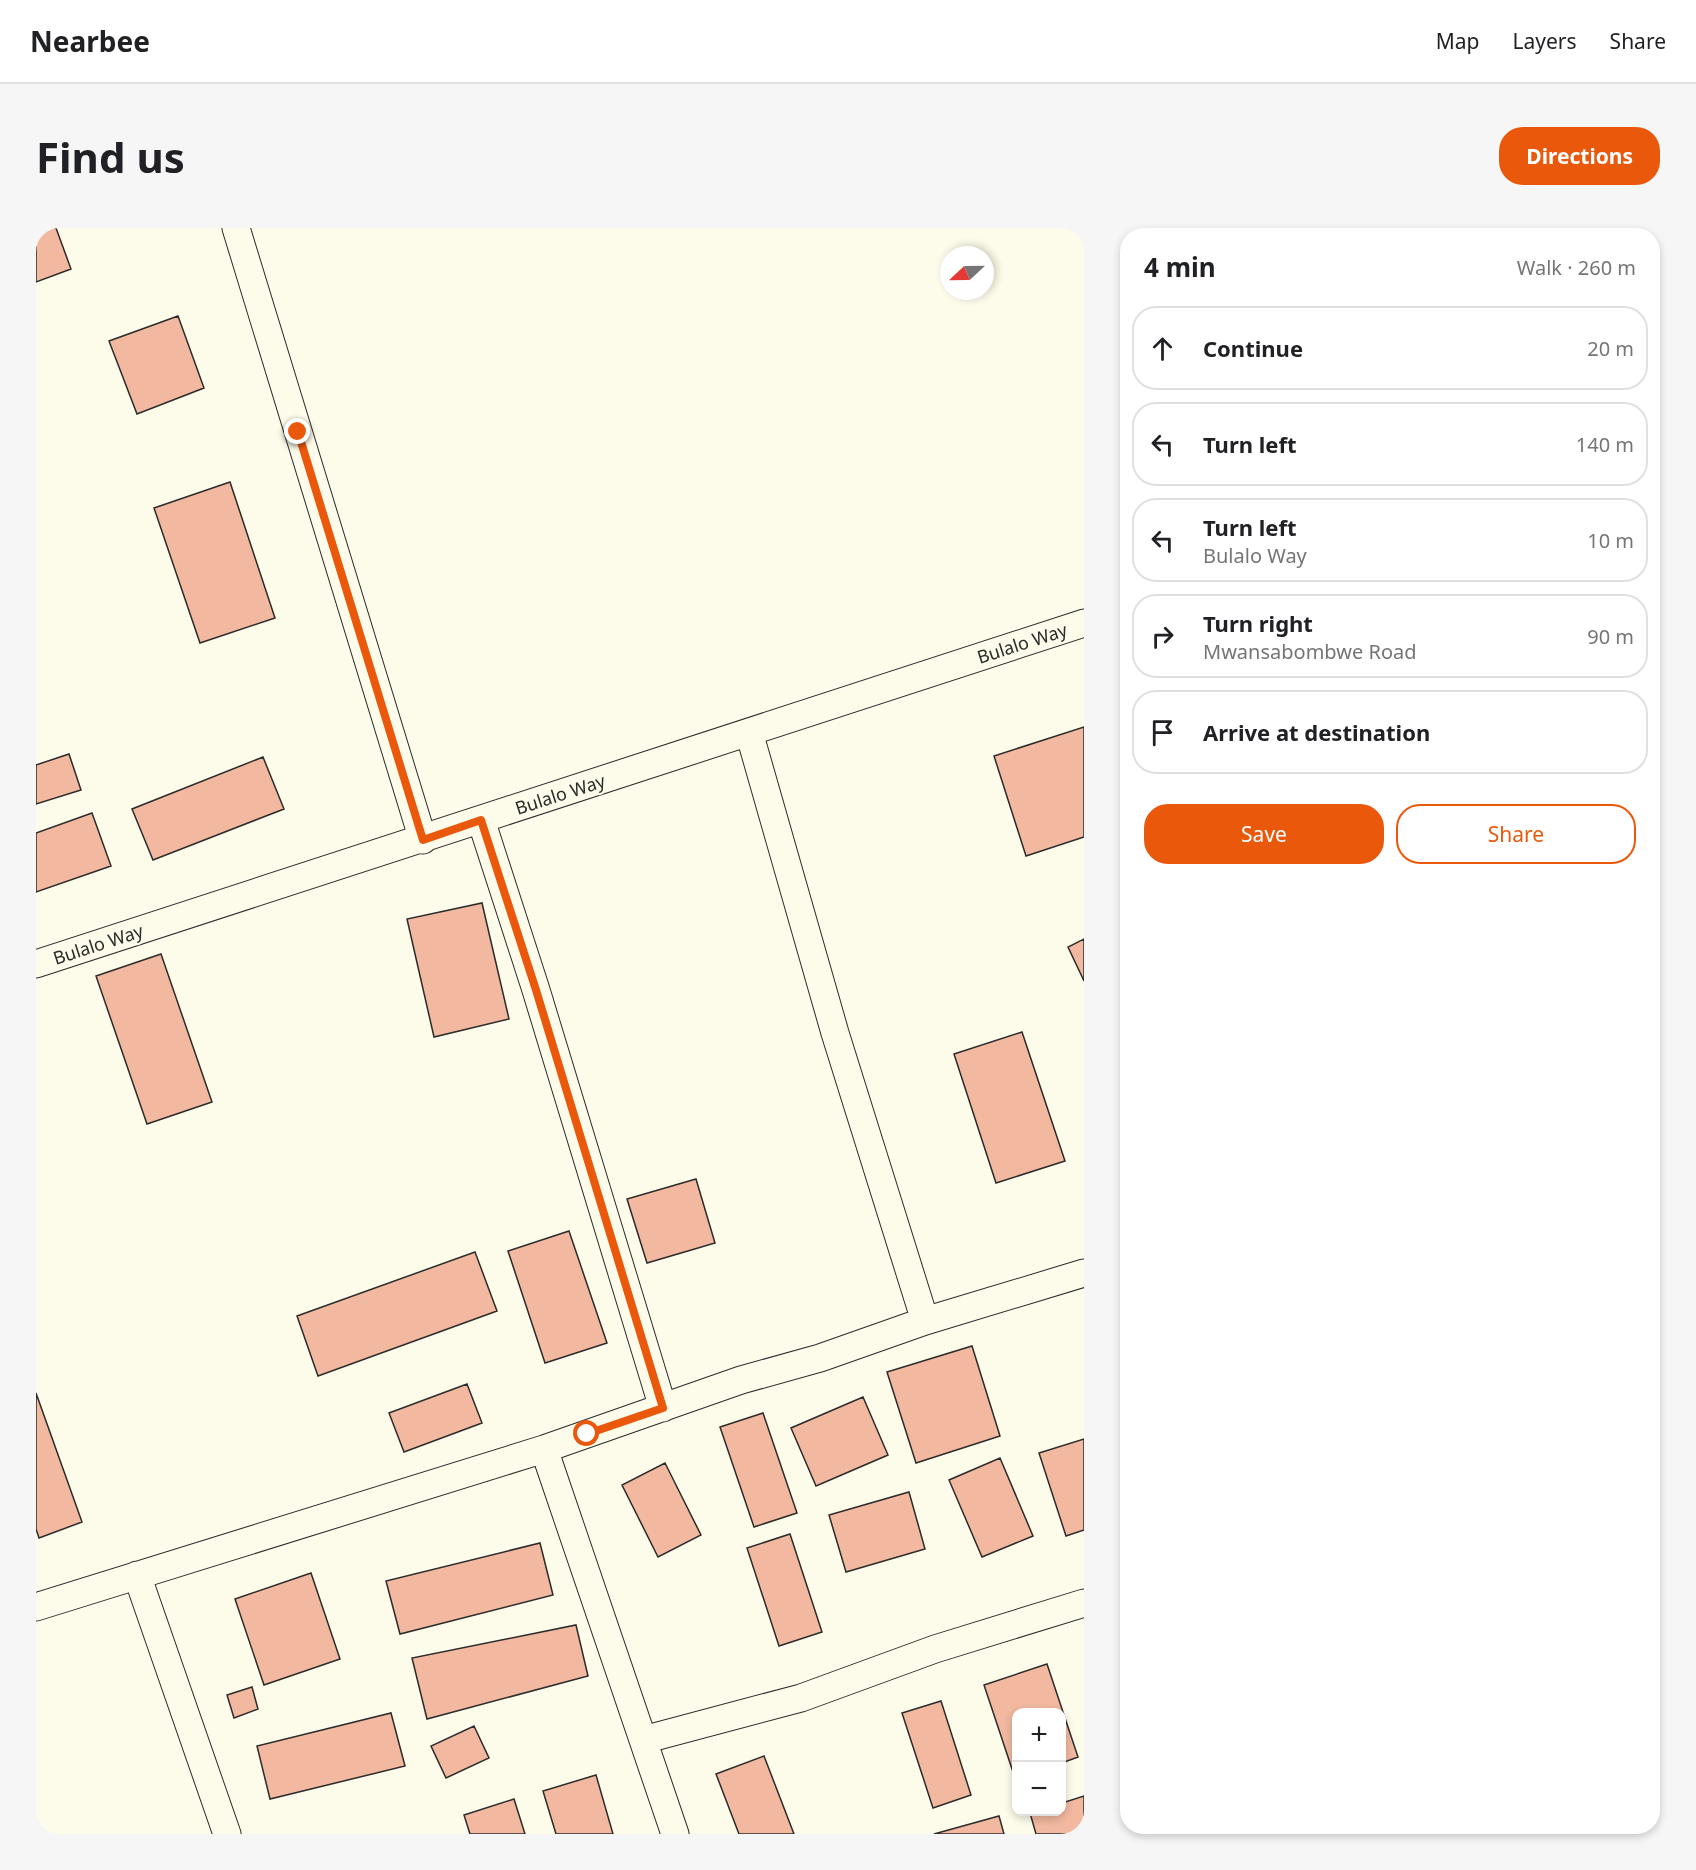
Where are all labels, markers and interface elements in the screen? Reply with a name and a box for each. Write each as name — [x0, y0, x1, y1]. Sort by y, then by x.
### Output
text: Nearbee — [30, 22, 150, 60]
text: Map — [1436, 27, 1480, 55]
text: Layers — [1513, 27, 1577, 55]
text: Share — [1610, 27, 1666, 55]
button: Directions — [1499, 127, 1660, 185]
text: Find us — [36, 128, 185, 185]
north arrow — [940, 246, 994, 300]
text: 4 min — [1144, 249, 1216, 285]
text: Walk · 260 m — [1517, 254, 1636, 281]
icon: ahead — [1146, 332, 1179, 365]
text: Continue — [1203, 333, 1303, 363]
text: 20 m — [1587, 335, 1634, 362]
route end — [284, 418, 310, 444]
icon: left — [1146, 428, 1179, 461]
text: Turn left — [1203, 429, 1297, 459]
text: 140 m — [1576, 431, 1634, 458]
text: Turn left — [1203, 512, 1297, 542]
icon: left — [1146, 524, 1179, 557]
text: 10 m — [1587, 527, 1634, 554]
text: Bulalo Way — [1203, 542, 1307, 569]
text: Turn right — [1203, 608, 1313, 638]
street label: Bulalo Way — [974, 617, 1071, 669]
icon: right — [1146, 620, 1179, 653]
text: 90 m — [1587, 623, 1634, 650]
text: Mwansabombwe Road — [1203, 638, 1417, 665]
icon: arrive — [1146, 716, 1179, 749]
text: Arrive at destination — [1203, 717, 1430, 747]
street label: Bulalo Way — [512, 768, 609, 820]
button: Save — [1144, 804, 1384, 864]
button: Share — [1396, 804, 1636, 864]
street label: Bulalo Way — [50, 918, 147, 970]
route start — [573, 1420, 599, 1446]
map controls — [1012, 1708, 1066, 1816]
button: + — [1012, 1708, 1066, 1762]
button: − — [1012, 1762, 1066, 1816]

